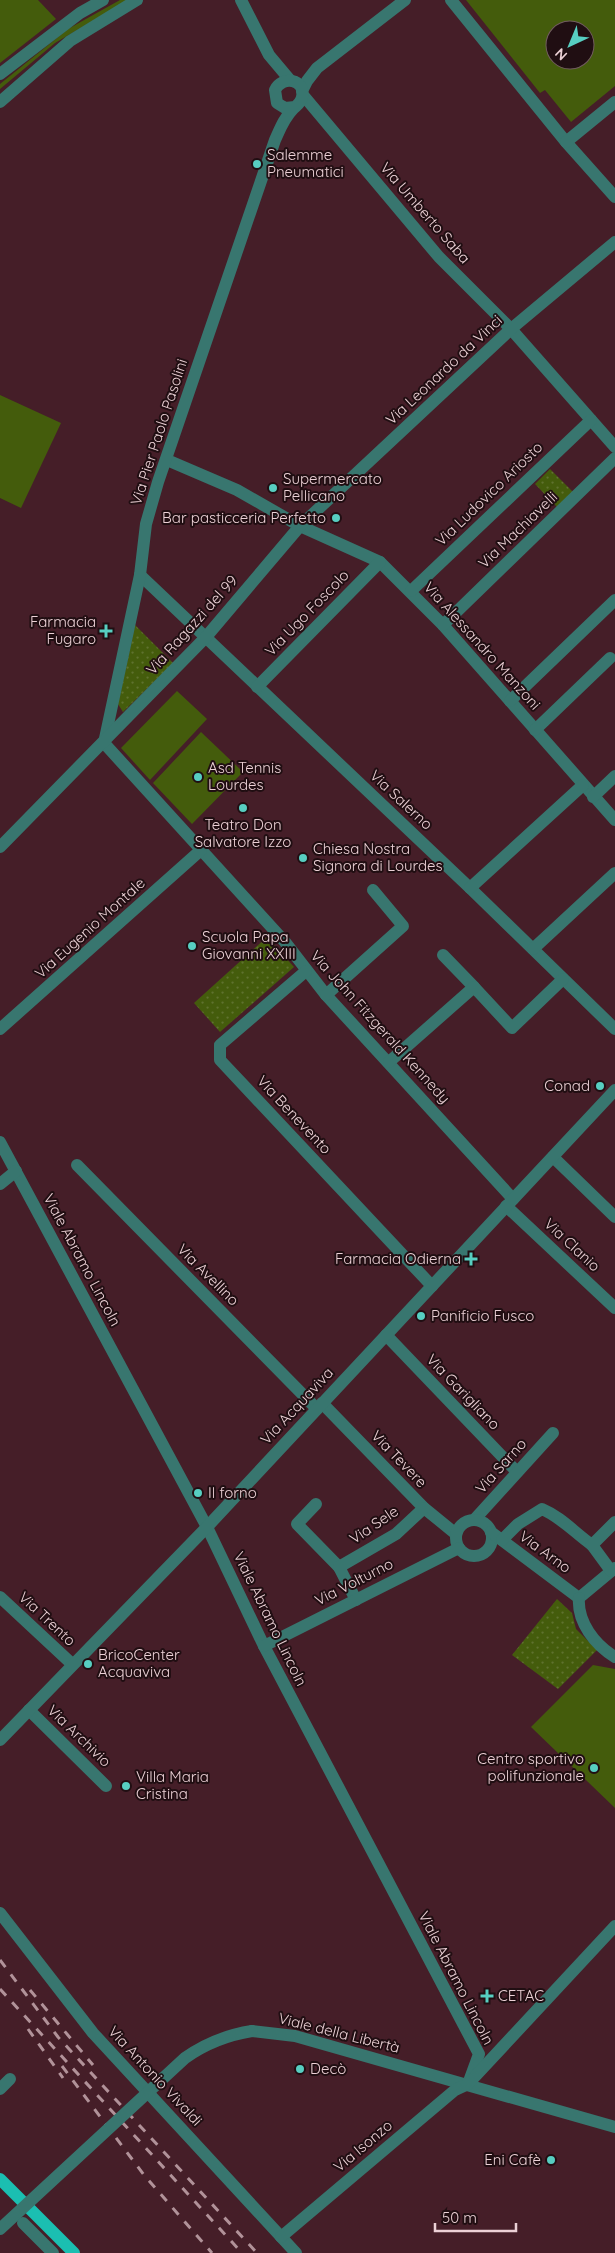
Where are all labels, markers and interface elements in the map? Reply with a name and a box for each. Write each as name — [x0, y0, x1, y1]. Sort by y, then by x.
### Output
north arrow — [545, 20, 595, 70]
text: N — [551, 44, 571, 64]
place label: Salemme Pneumatici — [267, 145, 344, 181]
marker: Salemme Pneumatici — [251, 158, 263, 170]
street label: Via Umberto Saba — [376, 158, 475, 267]
street label: Via Leonardo da Vinci — [381, 311, 506, 429]
street label: Via Pier Paolo Pasolini — [126, 356, 191, 508]
street label: Via Ludovico Ariosto — [431, 438, 546, 550]
place label: Supermercato Pellicano — [283, 469, 382, 505]
marker: Supermercato Pellicano — [267, 482, 279, 494]
street label: Via Machiavelli — [474, 487, 561, 572]
place label: Bar pasticceria Perfetto — [162, 508, 326, 527]
marker: Bar pasticceria Perfetto — [330, 512, 342, 524]
street label: Via Ugo Foscolo — [261, 565, 353, 660]
street label: Via Ragazzi del 99 — [142, 571, 241, 678]
street label: Via Alessandro Manzoni — [420, 578, 545, 714]
place label: Farmacia Fugaro — [30, 612, 96, 648]
marker: Farmacia Fugaro — [100, 625, 112, 637]
place label: Asd Tennis Lourdes — [208, 758, 281, 794]
street label: Via Salerno — [366, 766, 437, 834]
marker: Asd Tennis Lourdes — [192, 771, 204, 783]
marker: Teatro Don Salvatore Izzo — [237, 802, 249, 814]
place label: Teatro Don Salvatore Izzo — [195, 815, 291, 851]
place label: Chiesa Nostra Signora di Lourdes — [313, 839, 443, 875]
marker: Chiesa Nostra Signora di Lourdes — [297, 852, 309, 864]
street label: Via Eugenio Montale — [31, 873, 149, 982]
place label: Scuola Papa Giovanni XXIII — [202, 927, 296, 963]
marker: Scuola Papa Giovanni XXIII — [186, 940, 198, 952]
street label: Via John Fitzgerald Kennedy — [307, 946, 454, 1107]
street label: Via Benevento — [253, 1071, 336, 1158]
place label: Conad — [544, 1076, 590, 1095]
marker: Conad — [594, 1080, 606, 1092]
street label: Viale Abramo Lincoln — [39, 1190, 125, 1329]
street label: Via Clanio — [540, 1214, 604, 1275]
street label: Via Avellino — [173, 1240, 243, 1310]
place label: Farmacia Odierna — [335, 1249, 461, 1268]
marker: Farmacia Odierna — [465, 1253, 477, 1265]
place label: Panificio Fusco — [431, 1306, 534, 1325]
marker: Panificio Fusco — [415, 1310, 427, 1322]
street label: Via Garigliano — [423, 1350, 504, 1433]
street label: Via Acquaviva — [256, 1363, 337, 1448]
street label: Via Tevere — [367, 1426, 431, 1491]
street label: Via Sarno — [471, 1434, 530, 1497]
place label: Il forno — [208, 1483, 257, 1502]
marker: Il forno — [192, 1487, 204, 1499]
street label: Via Sele — [346, 1501, 402, 1548]
street label: Via Arno — [516, 1526, 575, 1577]
street label: Viale Abramo Lincoln — [230, 1548, 311, 1689]
street label: Via Volturno — [311, 1554, 396, 1609]
street label: Via Trento — [15, 1587, 80, 1650]
place label: BricoCenter Acquaviva — [98, 1645, 180, 1681]
marker: BricoCenter Acquaviva — [82, 1658, 94, 1670]
street label: Via Archivio — [44, 1701, 115, 1771]
place label: Centro sportivo polifunzionale — [477, 1749, 584, 1785]
marker: Centro sportivo polifunzionale — [588, 1762, 600, 1774]
place label: Villa Maria Cristina — [136, 1767, 209, 1803]
marker: Villa Maria Cristina — [120, 1780, 132, 1792]
street label: Viale Abramo Lincoln — [415, 1908, 498, 2048]
place label: CETAC — [498, 1986, 544, 2005]
marker: CETAC — [480, 1989, 494, 2003]
street label: Viale della Libertà — [276, 2008, 402, 2057]
street label: Via Antonio Vivaldi — [104, 2022, 207, 2130]
place label: Decò — [310, 2059, 346, 2078]
marker: Decò — [294, 2063, 306, 2075]
street label: Via Isonzo — [329, 2116, 396, 2176]
place label: Eni Cafè — [484, 2150, 541, 2169]
marker: Eni Cafè — [545, 2154, 557, 2166]
scale bar — [435, 2200, 516, 2232]
text: 50 m — [442, 2208, 477, 2227]

